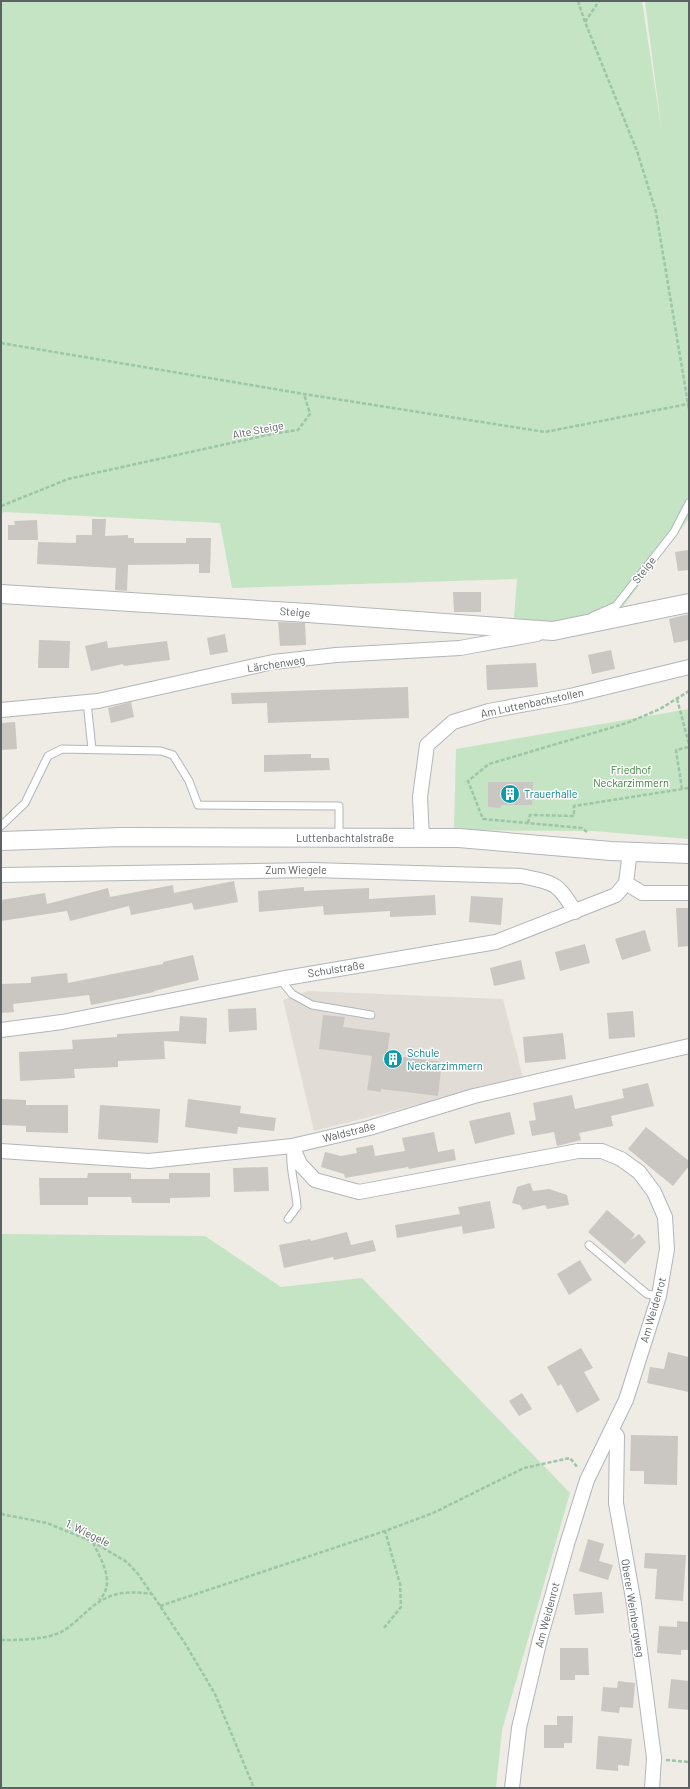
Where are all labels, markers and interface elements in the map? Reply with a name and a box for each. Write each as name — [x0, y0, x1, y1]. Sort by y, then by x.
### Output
street label: Alte Steige — [231, 418, 285, 441]
street label: Steige — [629, 553, 658, 586]
street label: Steige — [279, 604, 311, 619]
street label: Lärchenweg — [246, 652, 306, 675]
street label: Am Luttenbachstollen — [479, 685, 585, 720]
park label: Friedhof Neckarzimmern — [593, 763, 669, 789]
building icon: Trauerhalle — [499, 783, 521, 805]
place label: Trauerhalle — [524, 787, 578, 800]
street label: Luttenbachtalstraße — [296, 831, 394, 844]
street label: Zum Wiegele — [265, 863, 327, 876]
street label: Schulstraße — [307, 958, 365, 979]
place label: Schule Neckarzimmern — [407, 1046, 483, 1072]
building icon: Schule Neckarzimmern — [382, 1048, 404, 1070]
street label: Waldstraße — [321, 1119, 377, 1144]
street label: Am Weidenrot — [637, 1276, 668, 1344]
street label: 1. Wiegele — [64, 1516, 113, 1549]
street label: Oberer Weinbergweg — [619, 1558, 648, 1658]
street label: Am Weidenrot — [532, 1581, 562, 1649]

